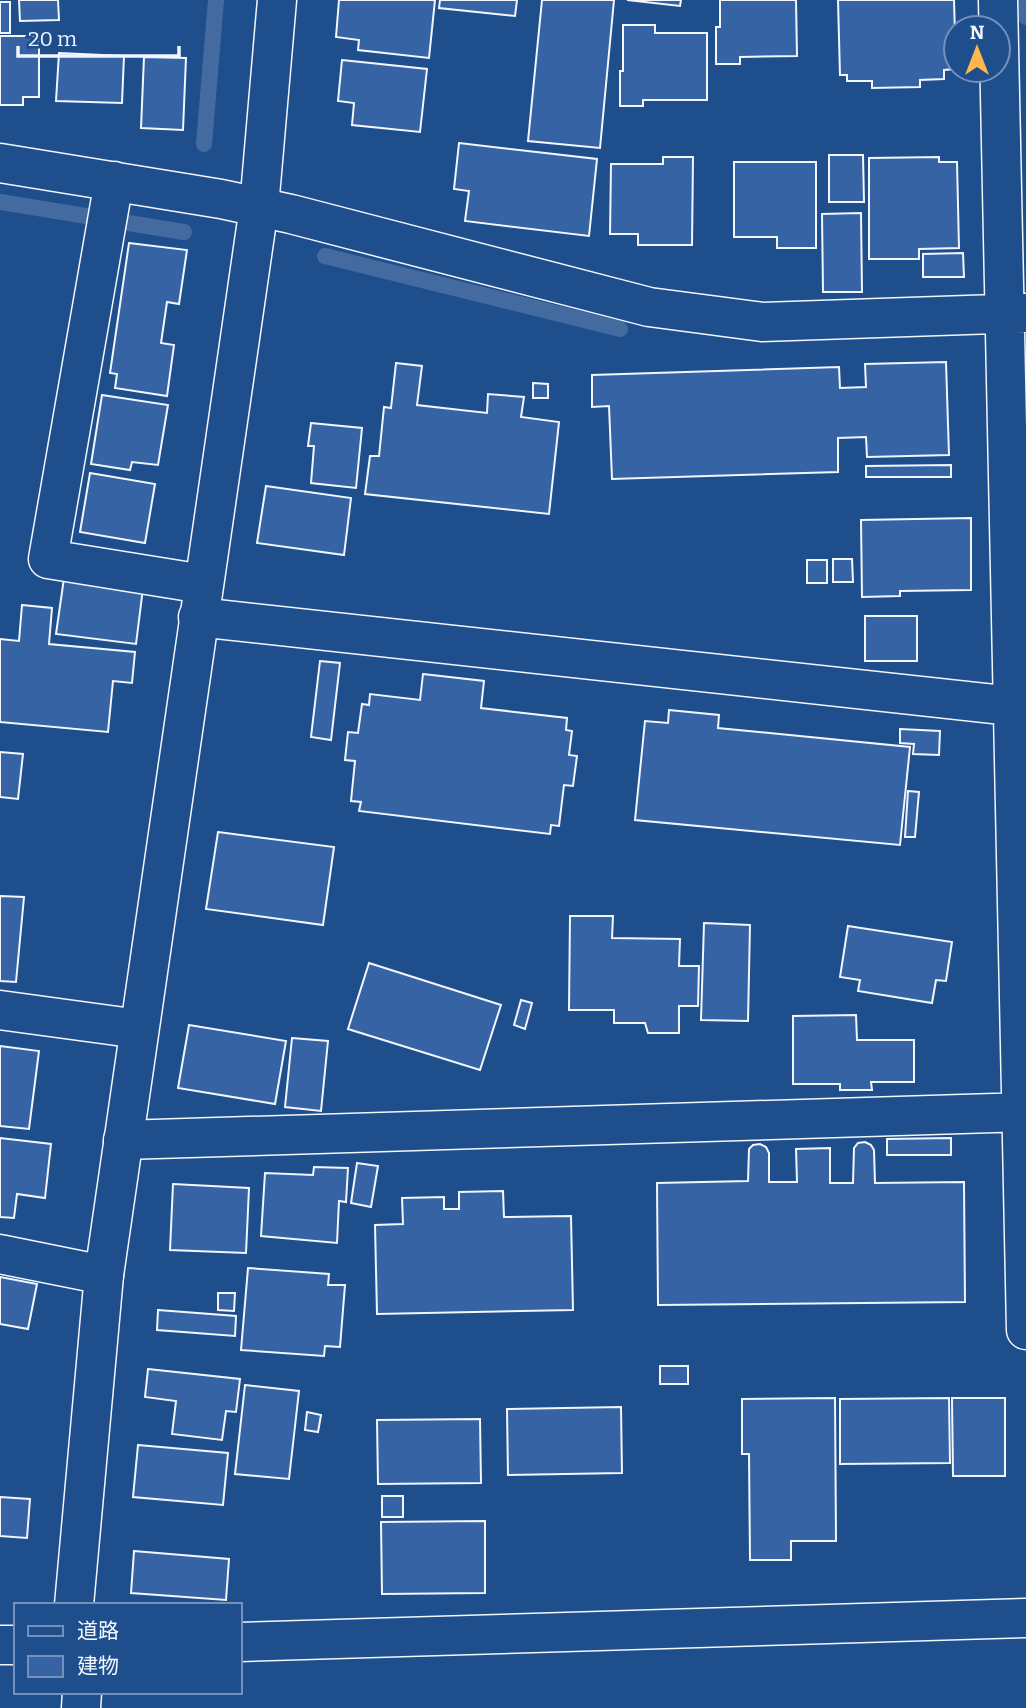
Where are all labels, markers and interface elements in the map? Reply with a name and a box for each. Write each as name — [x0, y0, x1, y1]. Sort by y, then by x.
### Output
scale bar — [18, 14, 178, 58]
north arrow — [942, 14, 1012, 84]
text: N — [970, 21, 985, 44]
text: 20 m — [28, 26, 77, 52]
legend — [14, 1603, 242, 1694]
text: 道路 — [77, 1618, 119, 1644]
text: 建物 — [77, 1653, 119, 1679]

